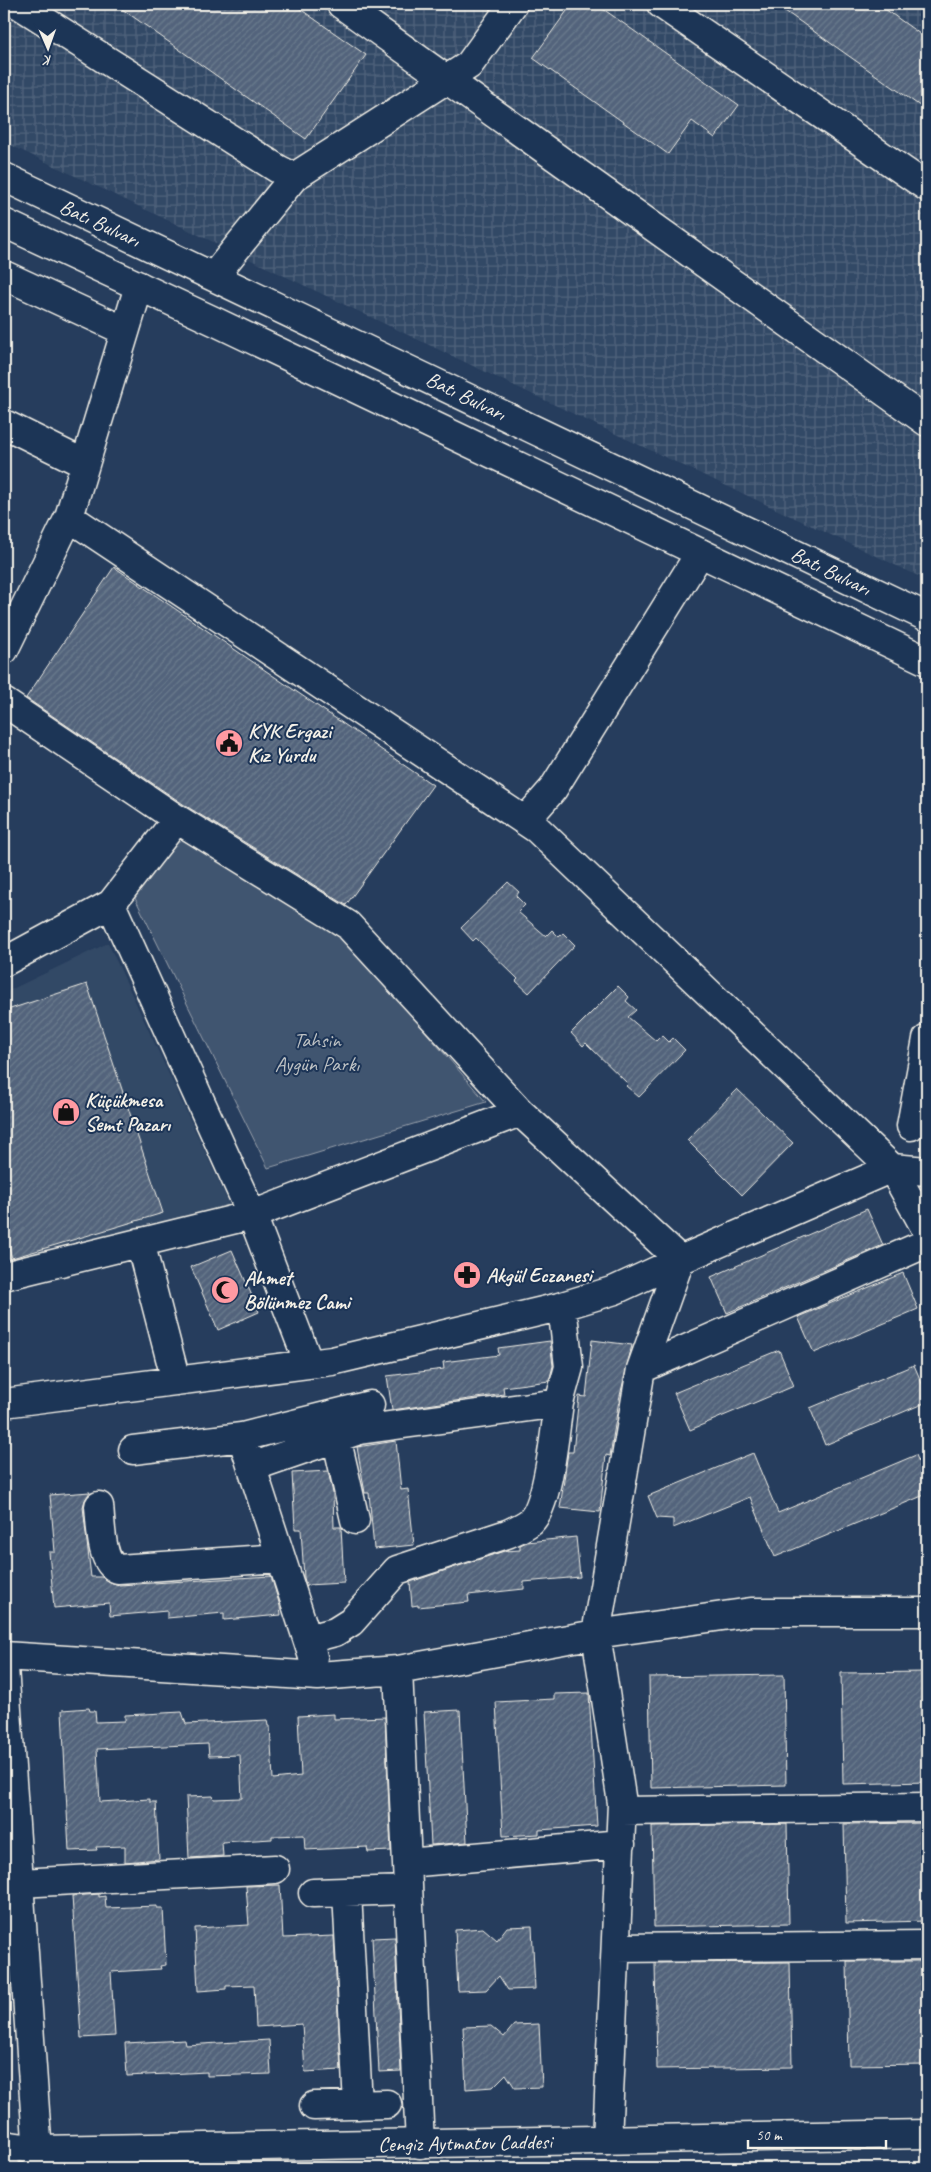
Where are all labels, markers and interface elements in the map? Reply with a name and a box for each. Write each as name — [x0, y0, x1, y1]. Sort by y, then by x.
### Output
north arrow — [22, 22, 72, 72]
text: K — [42, 52, 52, 69]
street label: Batı Bulvarı — [56, 193, 145, 253]
street label: Batı Bulvarı — [422, 366, 511, 427]
street label: Batı Bulvarı — [787, 541, 876, 602]
place label: KYK Ergazi Kız Yurdu — [248, 718, 334, 768]
public building icon: KYK Ergazi Kız Yurdu — [214, 728, 244, 758]
park label: Tahsin Aygün Parkı — [275, 1027, 360, 1077]
place label: Küçükmesa Semt Pazarı — [85, 1087, 172, 1137]
shop icon: Küçükmesa Semt Pazarı — [51, 1097, 81, 1127]
pharmacy icon: Akgül Eczanesi — [452, 1260, 482, 1290]
place label: Akgül Eczanesi — [486, 1262, 595, 1288]
place label: Ahmet Bölünmez Cami — [244, 1265, 353, 1315]
mosque icon: Ahmet Bölünmez Cami — [210, 1275, 240, 1305]
scale bar — [748, 2117, 886, 2149]
text: 50 m — [756, 2126, 783, 2145]
street label: Cengiz Aytmatov Caddesi — [378, 2128, 555, 2158]

